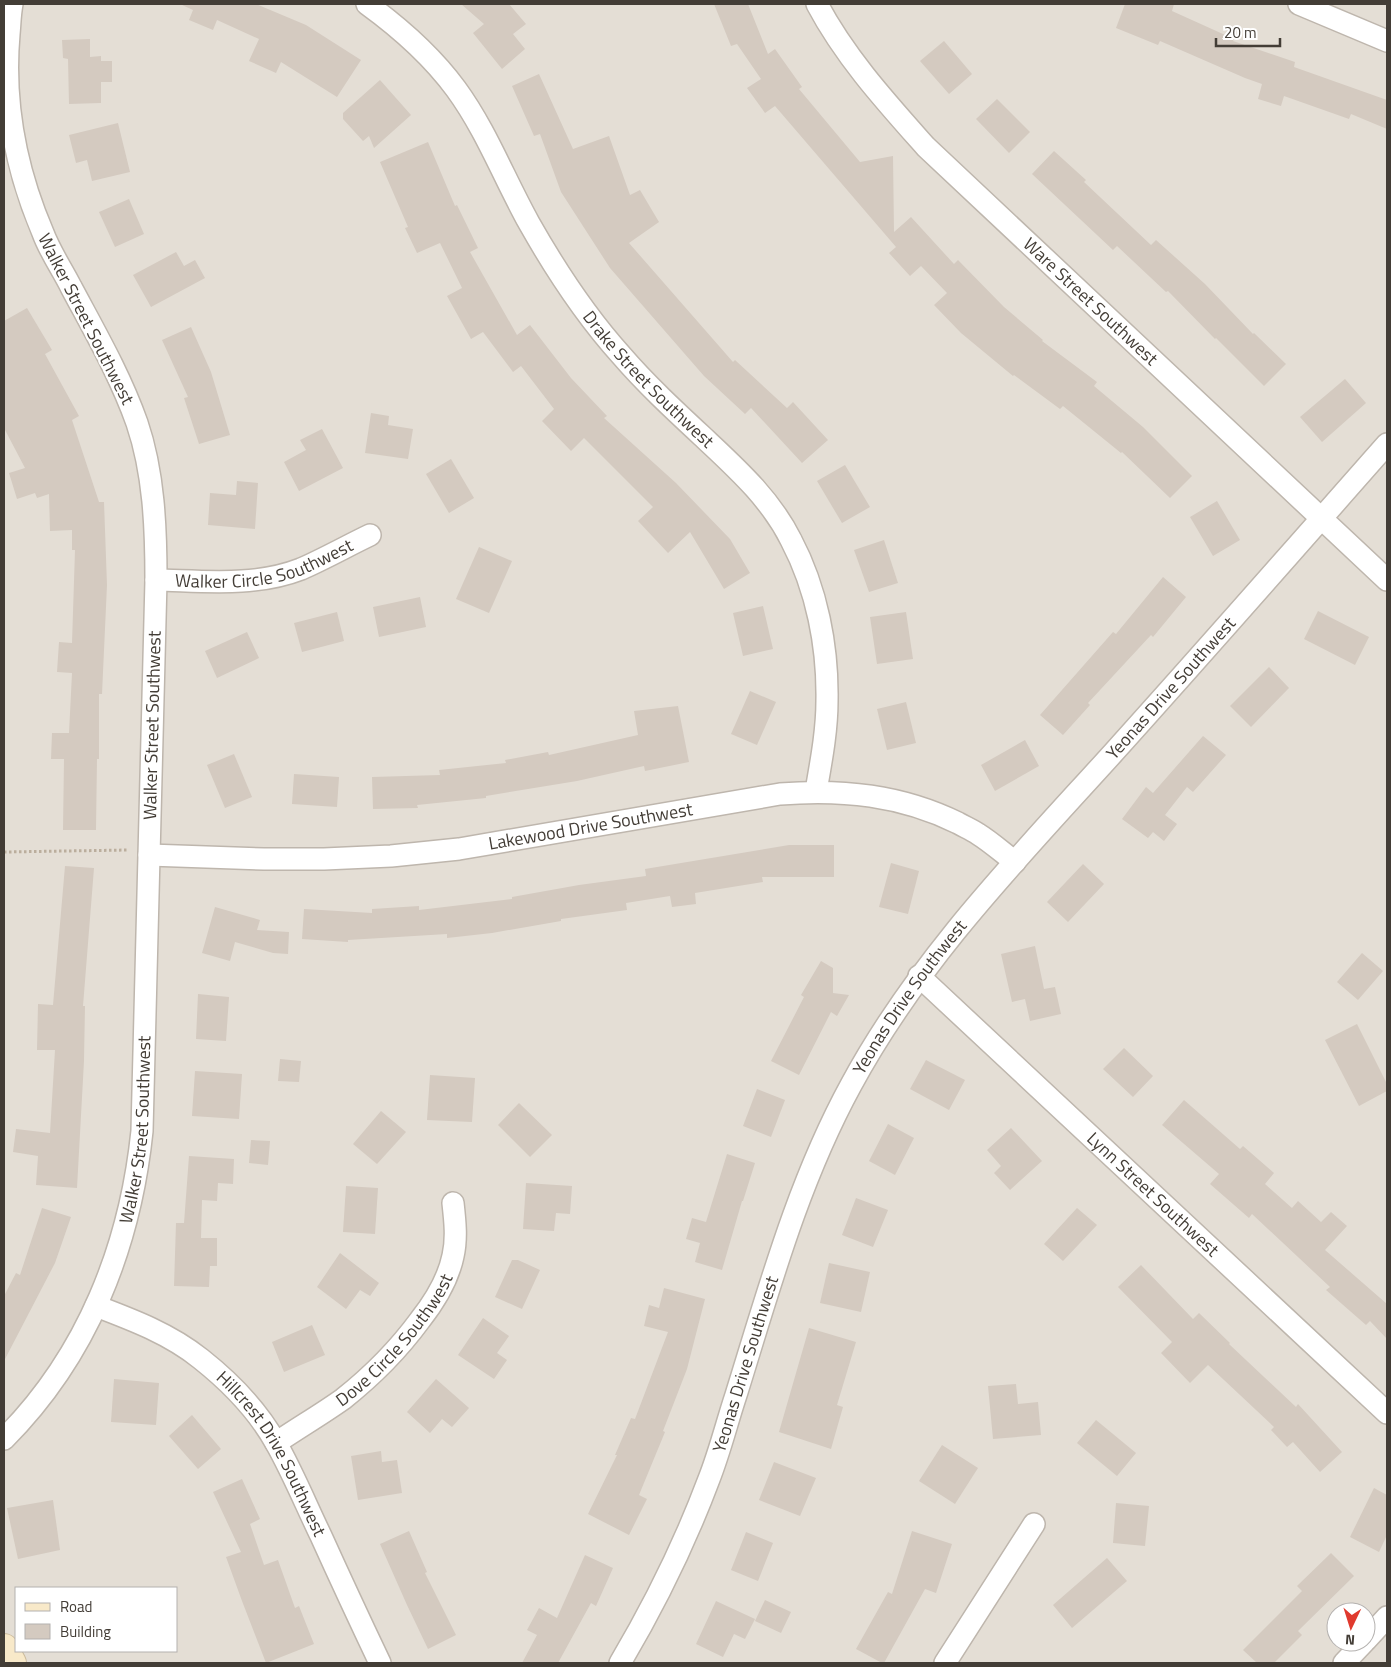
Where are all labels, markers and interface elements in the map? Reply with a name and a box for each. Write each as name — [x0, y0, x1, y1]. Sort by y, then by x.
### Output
scale bar — [1216, 15, 1280, 47]
text: 20 m — [1224, 21, 1257, 44]
street label: Walker Street Southwest — [32, 228, 142, 410]
street label: Ware Street Southwest — [1017, 231, 1165, 372]
street label: Drake Street Southwest — [577, 305, 721, 454]
street label: Walker Circle Southwest — [175, 531, 358, 595]
street label: Yeonas Drive Southwest — [1099, 610, 1242, 765]
street label: Walker Street Southwest — [136, 630, 168, 820]
street label: Lakewood Drive Southwest — [486, 795, 695, 857]
street label: Yeonas Drive Southwest — [846, 913, 973, 1079]
street label: Walker Street Southwest — [112, 1035, 157, 1226]
street label: Lynn Street Southwest — [1081, 1125, 1226, 1263]
street label: Dove Circle Southwest — [330, 1269, 460, 1413]
street label: Yeonas Drive Southwest — [705, 1272, 785, 1456]
street label: Hillcrest Drive Southwest — [210, 1364, 334, 1541]
legend — [15, 1587, 178, 1652]
text: Road — [60, 1595, 92, 1618]
north arrow — [1326, 1602, 1376, 1652]
text: Building — [60, 1620, 111, 1643]
text: N — [1344, 1630, 1356, 1651]

